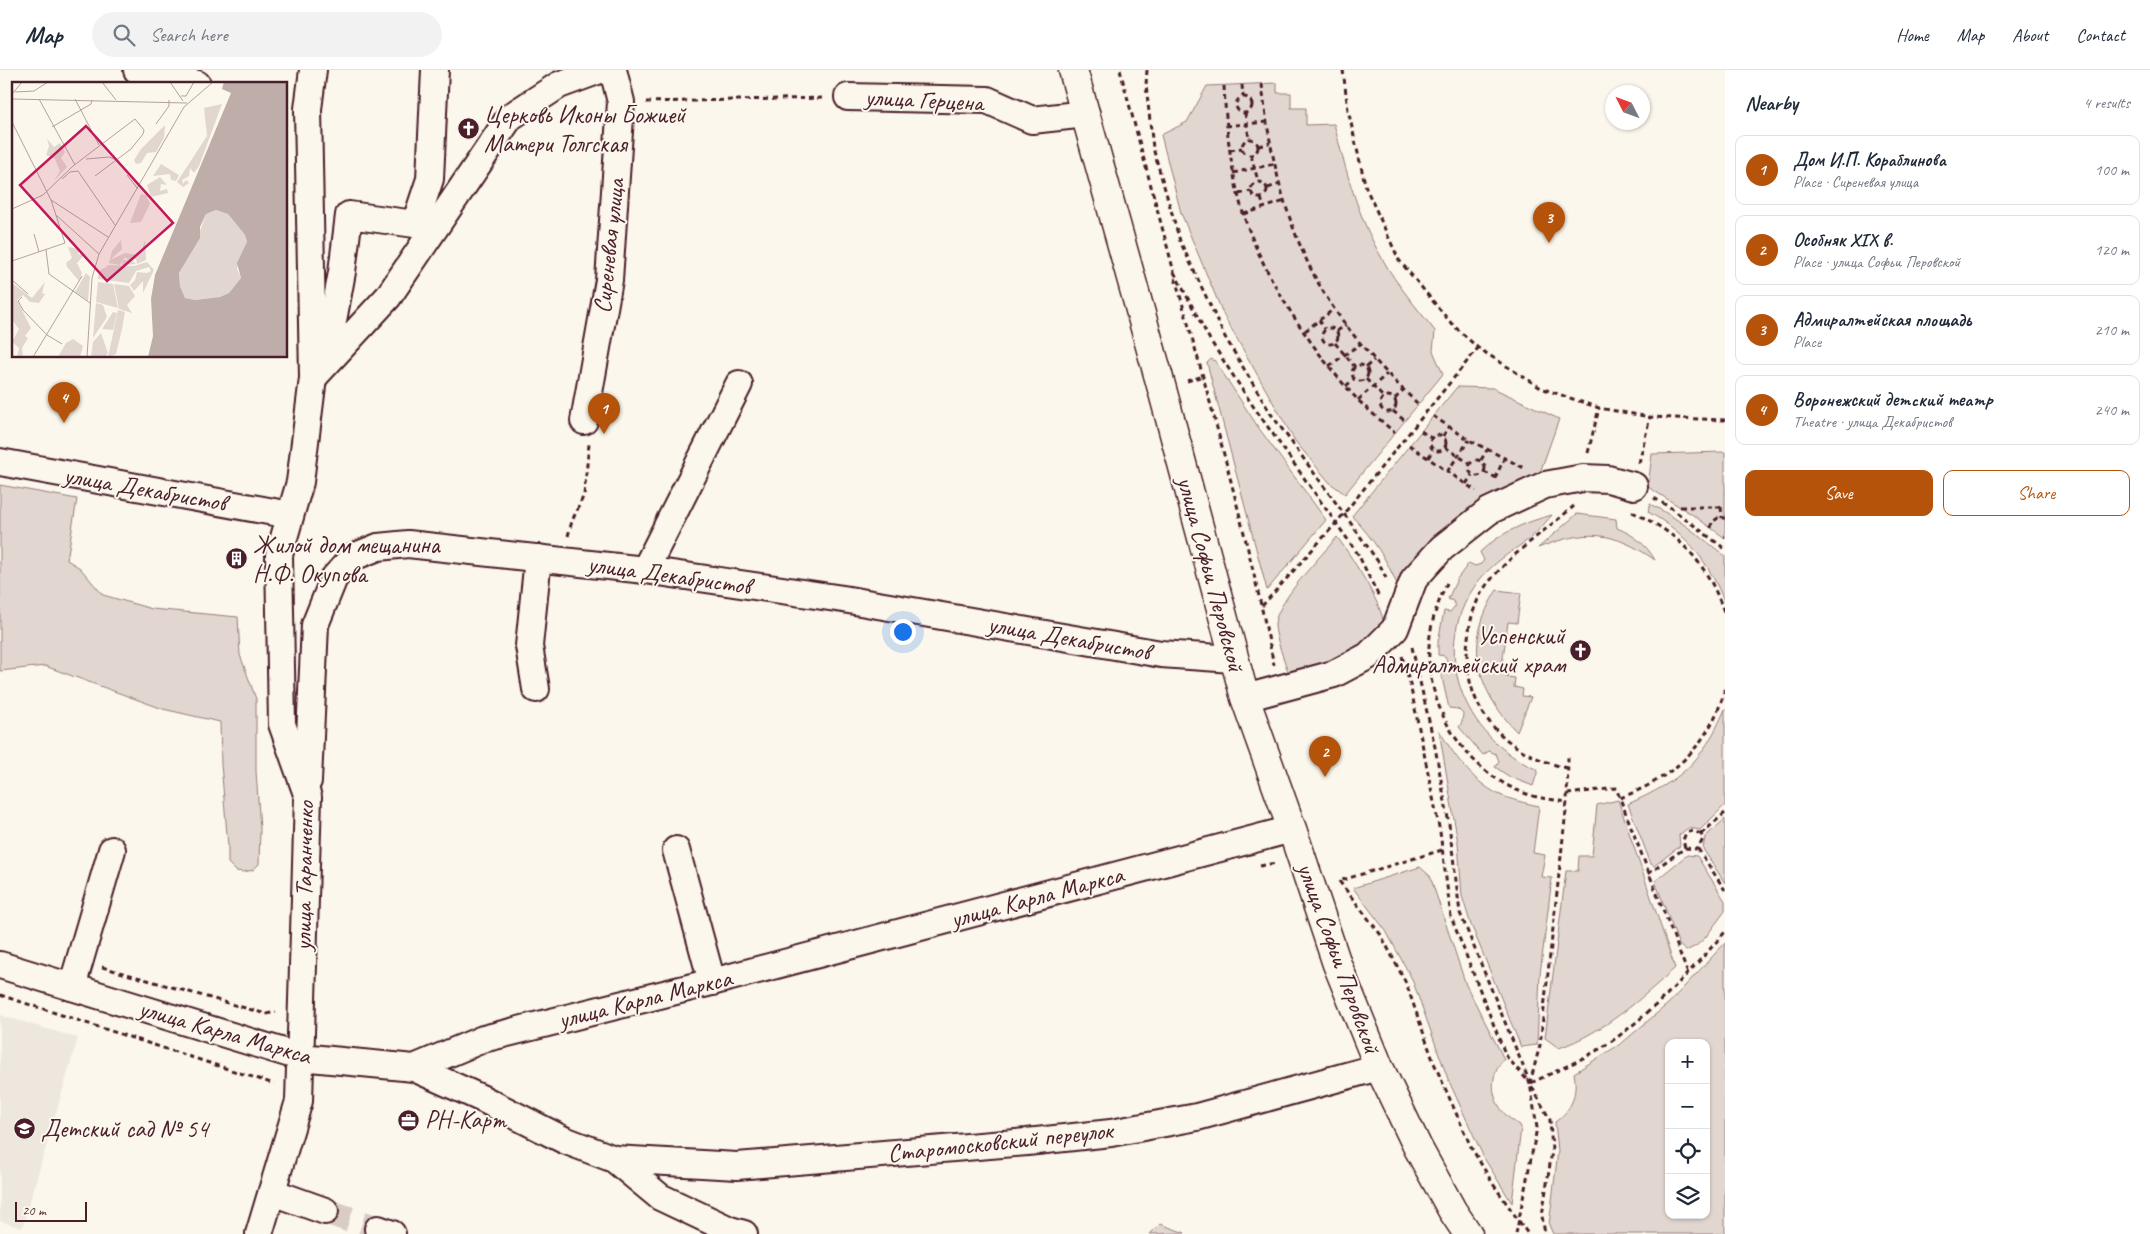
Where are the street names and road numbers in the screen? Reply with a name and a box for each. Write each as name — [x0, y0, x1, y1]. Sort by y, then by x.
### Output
street label: улица Герцена — [862, 81, 987, 119]
street label: Сиреневая улица — [586, 175, 632, 315]
street label: улица Декабристов — [59, 459, 233, 520]
street label: улица Софьи Перовской — [1169, 471, 1253, 677]
street label: улица Декабристов — [584, 547, 757, 603]
street label: улица Декабристов — [983, 608, 1157, 669]
street label: улица Таранченко — [287, 800, 321, 953]
street label: улица Софьи Перовской — [1289, 856, 1389, 1059]
street label: улица Карла Маркса — [945, 858, 1129, 936]
street label: улица Карла Маркса — [553, 962, 737, 1036]
street label: улица Карла Маркса — [133, 992, 317, 1072]
street label: Старомосковский переулок — [886, 1114, 1117, 1170]

